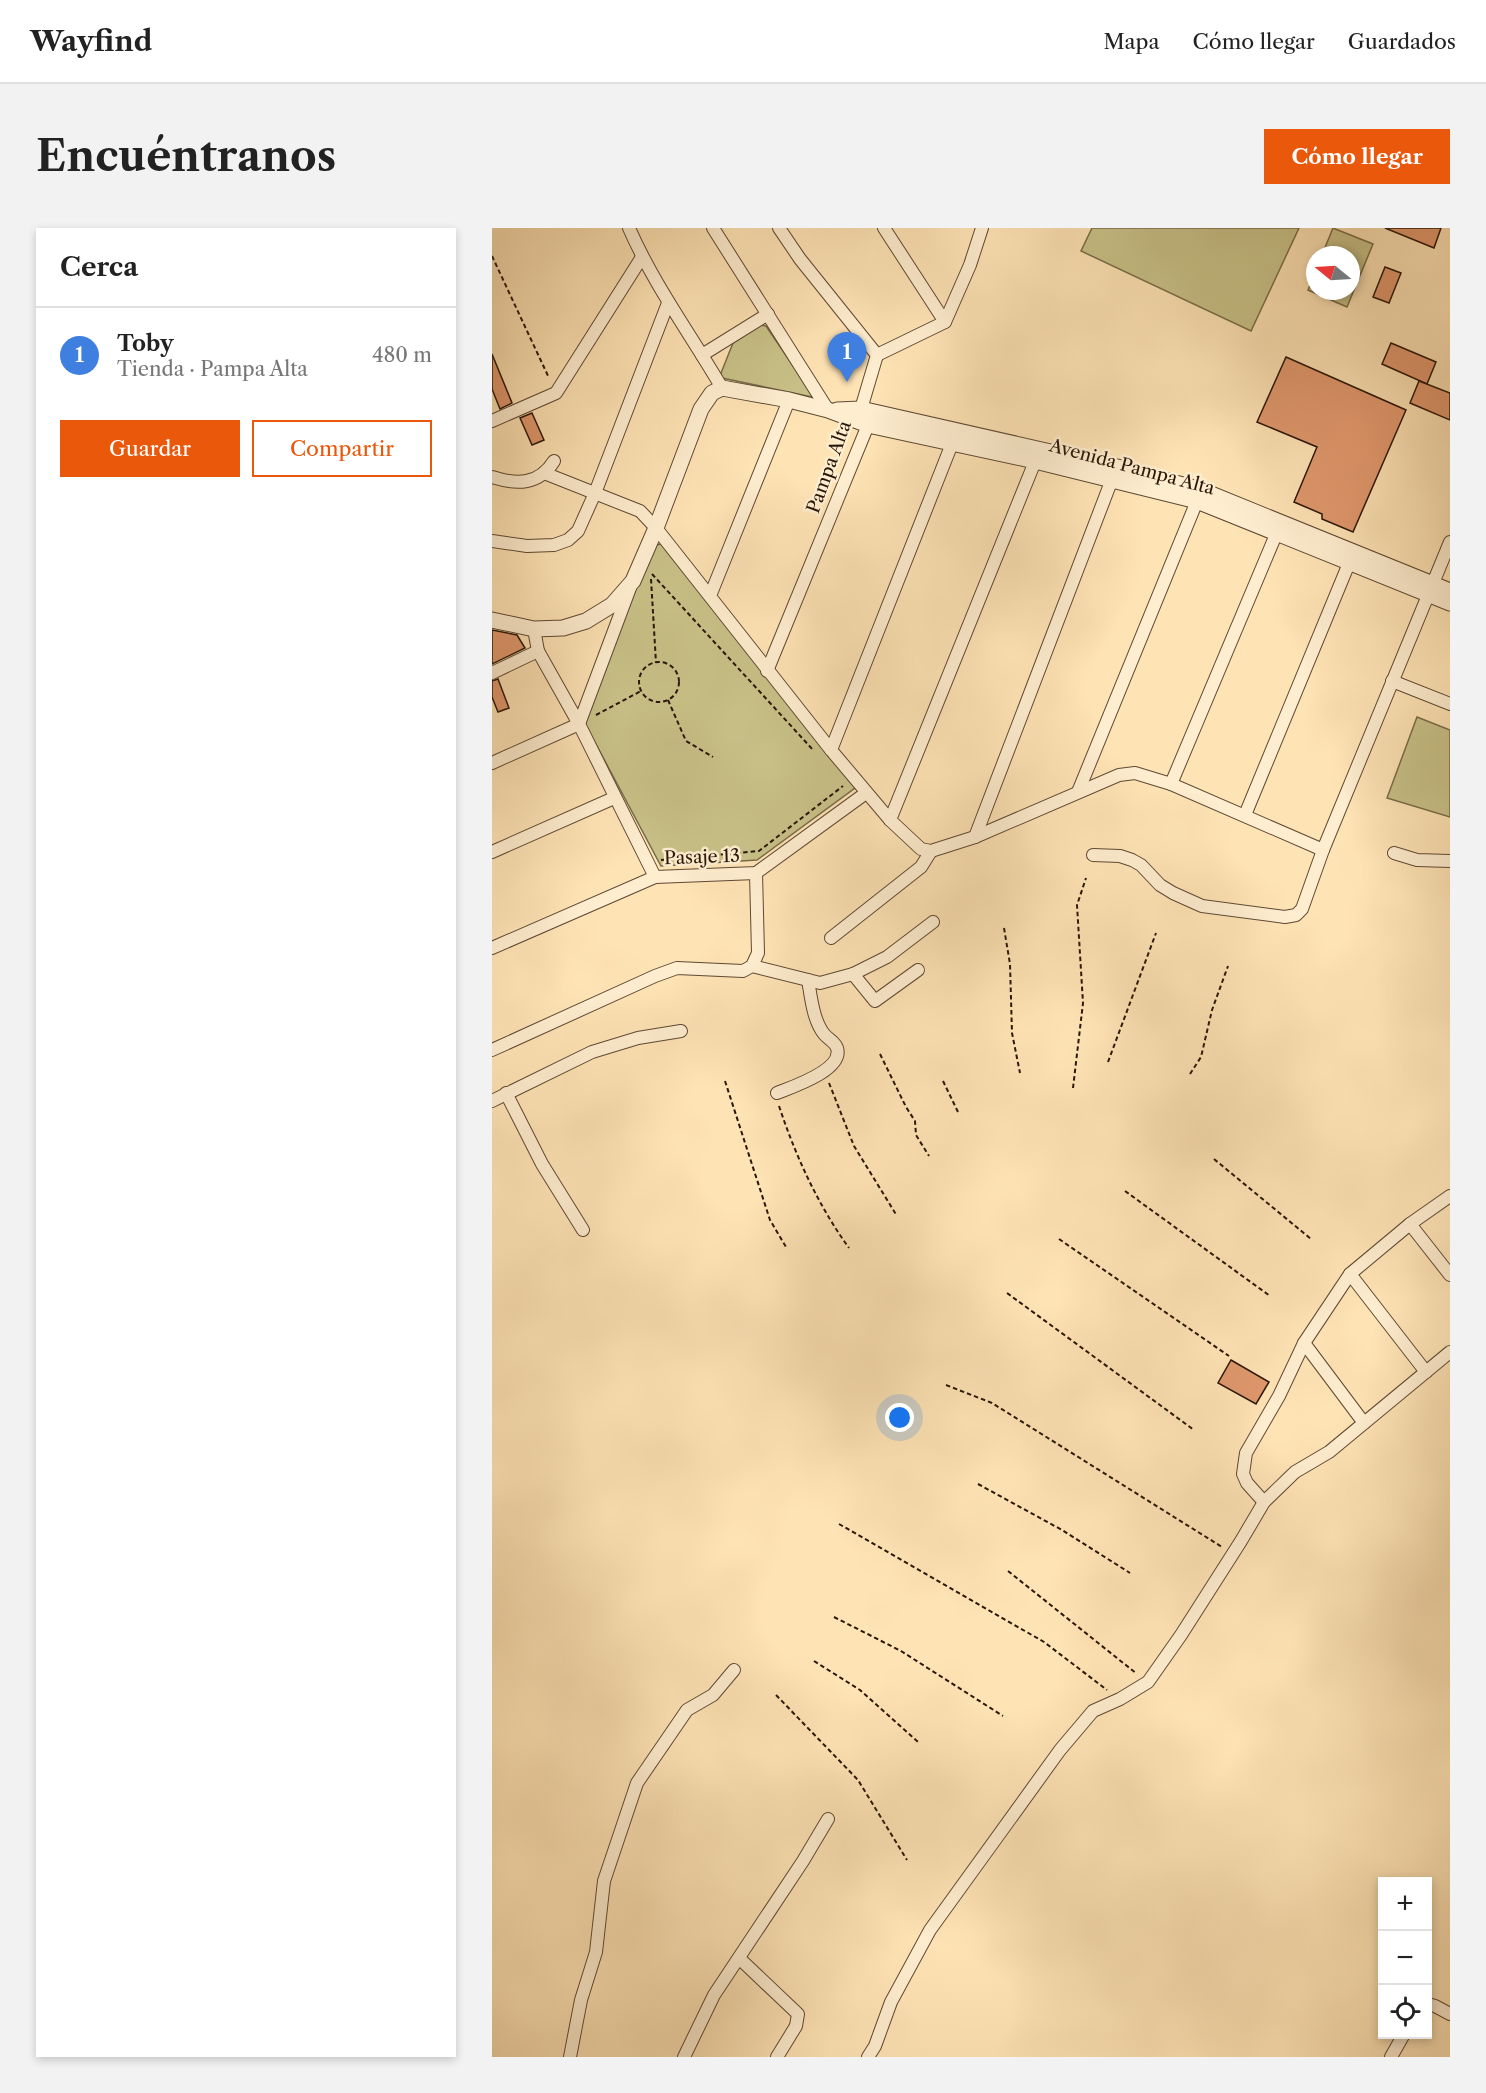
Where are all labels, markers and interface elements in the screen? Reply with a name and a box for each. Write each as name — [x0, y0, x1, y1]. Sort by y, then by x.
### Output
text: Wayfind — [30, 24, 152, 58]
text: Mapa — [1103, 29, 1160, 54]
text: Cómo llegar — [1193, 29, 1315, 54]
text: Guardados — [1348, 29, 1456, 54]
button: Cómo llegar — [1264, 129, 1450, 184]
text: Encuéntranos — [36, 130, 336, 182]
north arrow — [1306, 246, 1360, 300]
text: Cerca — [60, 251, 138, 283]
text: Toby — [117, 330, 173, 357]
pin: 1 — [828, 332, 866, 382]
text: 1 — [75, 343, 84, 367]
text: 480 m — [372, 343, 432, 367]
text: Tienda · Pampa Alta — [117, 357, 308, 381]
street label: Pampa Alta — [802, 417, 856, 516]
button: Guardar — [60, 420, 240, 477]
button: Compartir — [252, 420, 432, 477]
street label: Avenida Pampa Alta — [1046, 434, 1218, 500]
street label: Pasaje 13 — [664, 845, 740, 869]
your location — [885, 1403, 914, 1432]
map controls — [1378, 1877, 1432, 2039]
button: + — [1378, 1877, 1432, 1931]
button: − — [1378, 1931, 1432, 1985]
button: locate — [1378, 1985, 1432, 2039]

